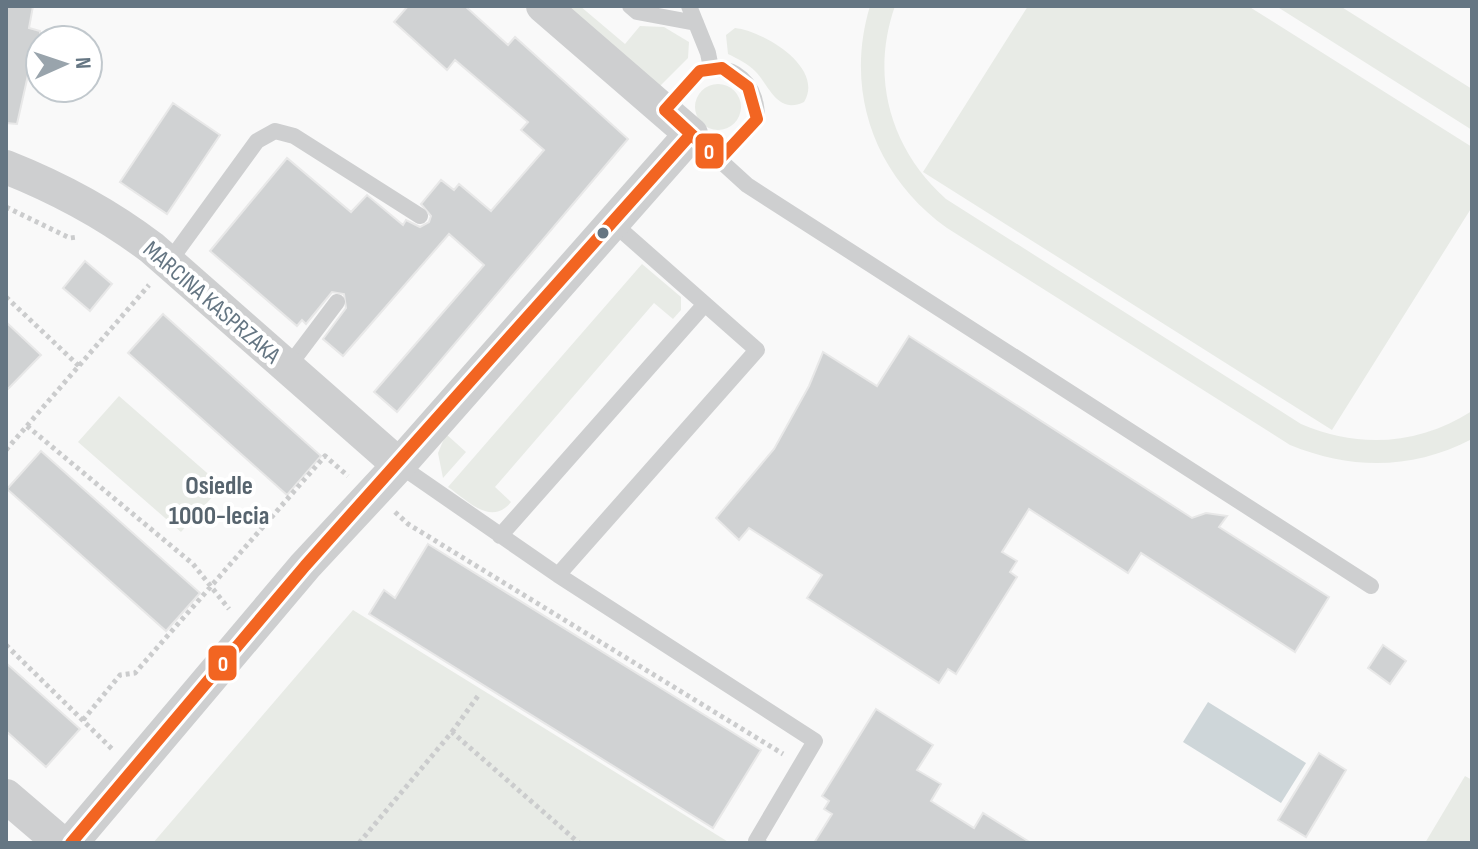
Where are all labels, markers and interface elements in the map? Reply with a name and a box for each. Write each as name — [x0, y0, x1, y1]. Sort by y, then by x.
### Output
north arrow — [24, 24, 104, 104]
text: N — [69, 56, 96, 70]
line badge: 0 — [694, 132, 725, 170]
text: 0 — [704, 139, 714, 166]
unlabelled marker — [595, 225, 611, 241]
street label: MARCINA KASPRZAKA — [137, 235, 287, 370]
district label: Osiedle 1000-lecia — [169, 471, 269, 532]
line badge: 0 — [207, 644, 238, 682]
text: 0 — [218, 651, 228, 678]

